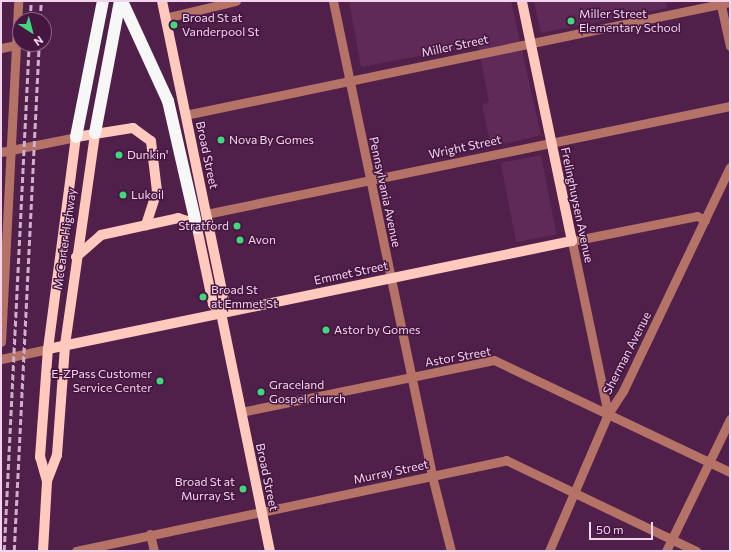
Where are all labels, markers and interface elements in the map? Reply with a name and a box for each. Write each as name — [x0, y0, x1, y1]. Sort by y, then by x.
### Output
place label: Miller Street Elementary School — [579, 7, 681, 35]
place label: Broad St at Vanderpool St — [182, 11, 259, 39]
north arrow — [12, 12, 52, 52]
marker: Miller Street Elementary School — [566, 16, 576, 26]
marker: Broad St at Vanderpool St — [169, 20, 179, 30]
street label: Miller Street — [420, 32, 490, 60]
text: N — [32, 34, 46, 49]
street label: Broad Street — [193, 120, 221, 190]
street label: Wright Street — [427, 132, 503, 162]
place label: Nova By Gomes — [229, 133, 314, 147]
marker: Nova By Gomes — [216, 135, 226, 145]
street label: Pennsylvania Avenue — [366, 135, 404, 249]
street label: Frelinghuysen Avenue — [558, 146, 596, 264]
place label: Dunkin' — [127, 148, 168, 162]
marker: Dunkin' — [114, 150, 124, 160]
street label: McCarter Highway — [51, 187, 79, 291]
place label: Lukoil — [131, 188, 164, 202]
marker: Lukoil — [118, 190, 128, 200]
place label: Stratford — [178, 219, 229, 233]
marker: Stratford — [232, 221, 242, 231]
place label: Avon — [248, 233, 276, 247]
marker: Avon — [235, 235, 245, 245]
street label: Emmet Street — [313, 258, 389, 288]
place label: Broad St at Emmet St — [211, 283, 278, 311]
marker: Broad St at Emmet St — [198, 292, 208, 302]
street label: Sherman Avenue — [600, 309, 654, 397]
place label: Astor by Gomes — [334, 323, 420, 337]
marker: Astor by Gomes — [321, 325, 331, 335]
street label: Astor Street — [424, 344, 492, 370]
place label: E-ZPass Customer Service Center — [51, 367, 152, 395]
marker: E-ZPass Customer Service Center — [155, 376, 165, 386]
place label: Graceland Gospel church — [269, 378, 346, 406]
marker: Graceland Gospel church — [256, 387, 266, 397]
street label: Broad Street — [253, 442, 281, 512]
street label: Murray Street — [352, 457, 430, 487]
place label: Broad St at Murray St — [175, 475, 235, 503]
marker: Broad St at Murray St — [238, 484, 248, 494]
scale bar — [591, 514, 655, 540]
text: 50 m — [596, 522, 624, 536]

